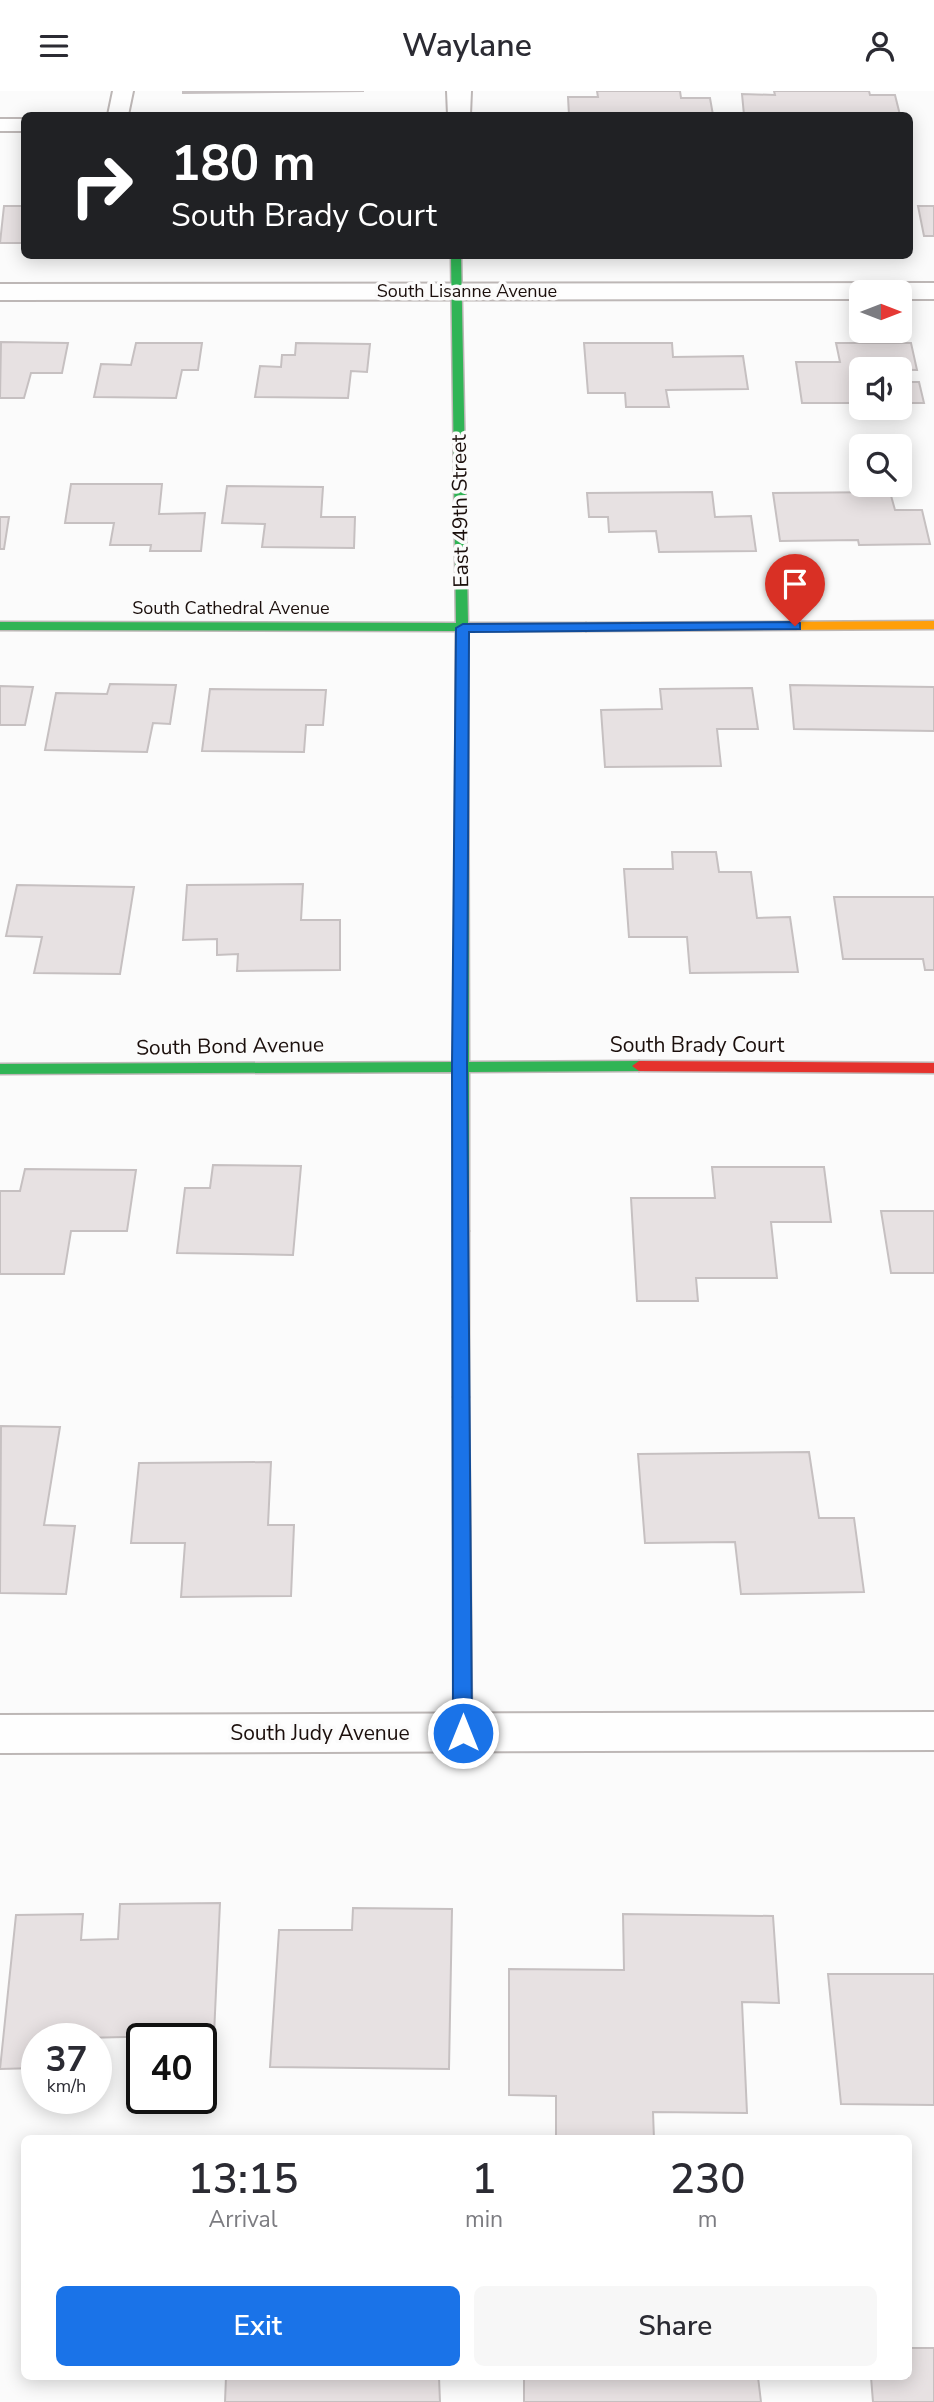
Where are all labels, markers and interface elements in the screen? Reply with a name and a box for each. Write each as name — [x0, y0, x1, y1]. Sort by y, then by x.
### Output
text: Waylane — [402, 24, 532, 67]
icon: menu — [35, 27, 73, 65]
icon: person — [861, 27, 899, 65]
text: 180 m — [171, 130, 315, 197]
icon: right — [56, 140, 147, 231]
text: South Brady Court — [171, 194, 437, 237]
street label: South Lisanne Avenue — [377, 279, 557, 303]
north arrow — [849, 280, 912, 343]
map controls — [849, 280, 912, 497]
button: sound — [849, 357, 912, 420]
street label: East 49th Street — [445, 434, 475, 588]
button: search — [849, 434, 912, 497]
pin — [765, 554, 825, 626]
icon: arrive — [776, 565, 814, 603]
street label: South Cathedral Avenue — [132, 596, 330, 620]
street label: South Bond Avenue — [136, 1030, 324, 1062]
street label: South Brady Court — [610, 1031, 785, 1059]
position arrow — [426, 1696, 500, 1770]
street label: South Judy Avenue — [230, 1719, 410, 1747]
speed limit sign: 40 — [126, 2023, 217, 2114]
text: 37 — [45, 2036, 88, 2083]
text: km/h — [47, 2074, 86, 2098]
text: 13:15 — [188, 2151, 298, 2208]
text: 1 — [471, 2151, 497, 2208]
text: 230 — [670, 2151, 745, 2208]
text: Arrival — [208, 2204, 278, 2235]
text: min — [465, 2204, 503, 2235]
text: m — [698, 2204, 717, 2235]
button: Exit — [56, 2286, 460, 2366]
button: Share — [474, 2286, 877, 2366]

